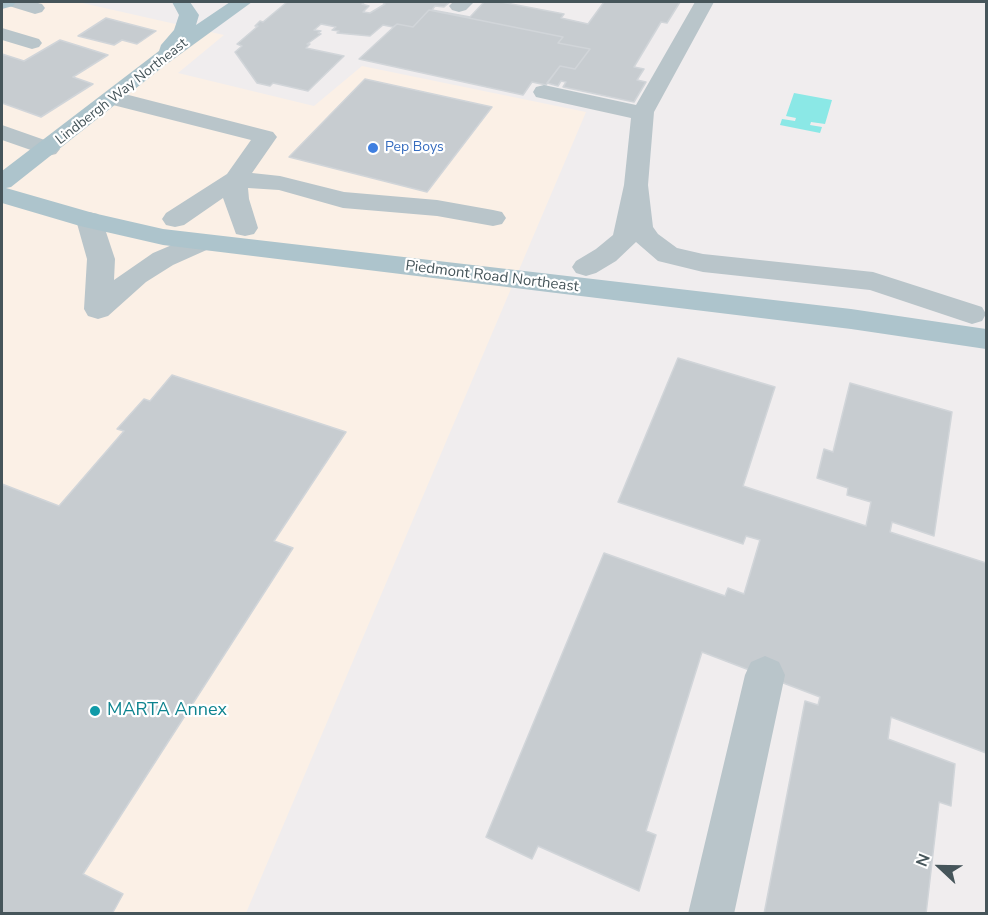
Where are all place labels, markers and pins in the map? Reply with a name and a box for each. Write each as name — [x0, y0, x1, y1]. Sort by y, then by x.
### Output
place label: Pep Boys — [385, 140, 444, 156]
marker: Pep Boys — [366, 141, 380, 155]
place label: MARTA Annex — [107, 700, 227, 722]
marker: MARTA Annex — [88, 704, 102, 718]

